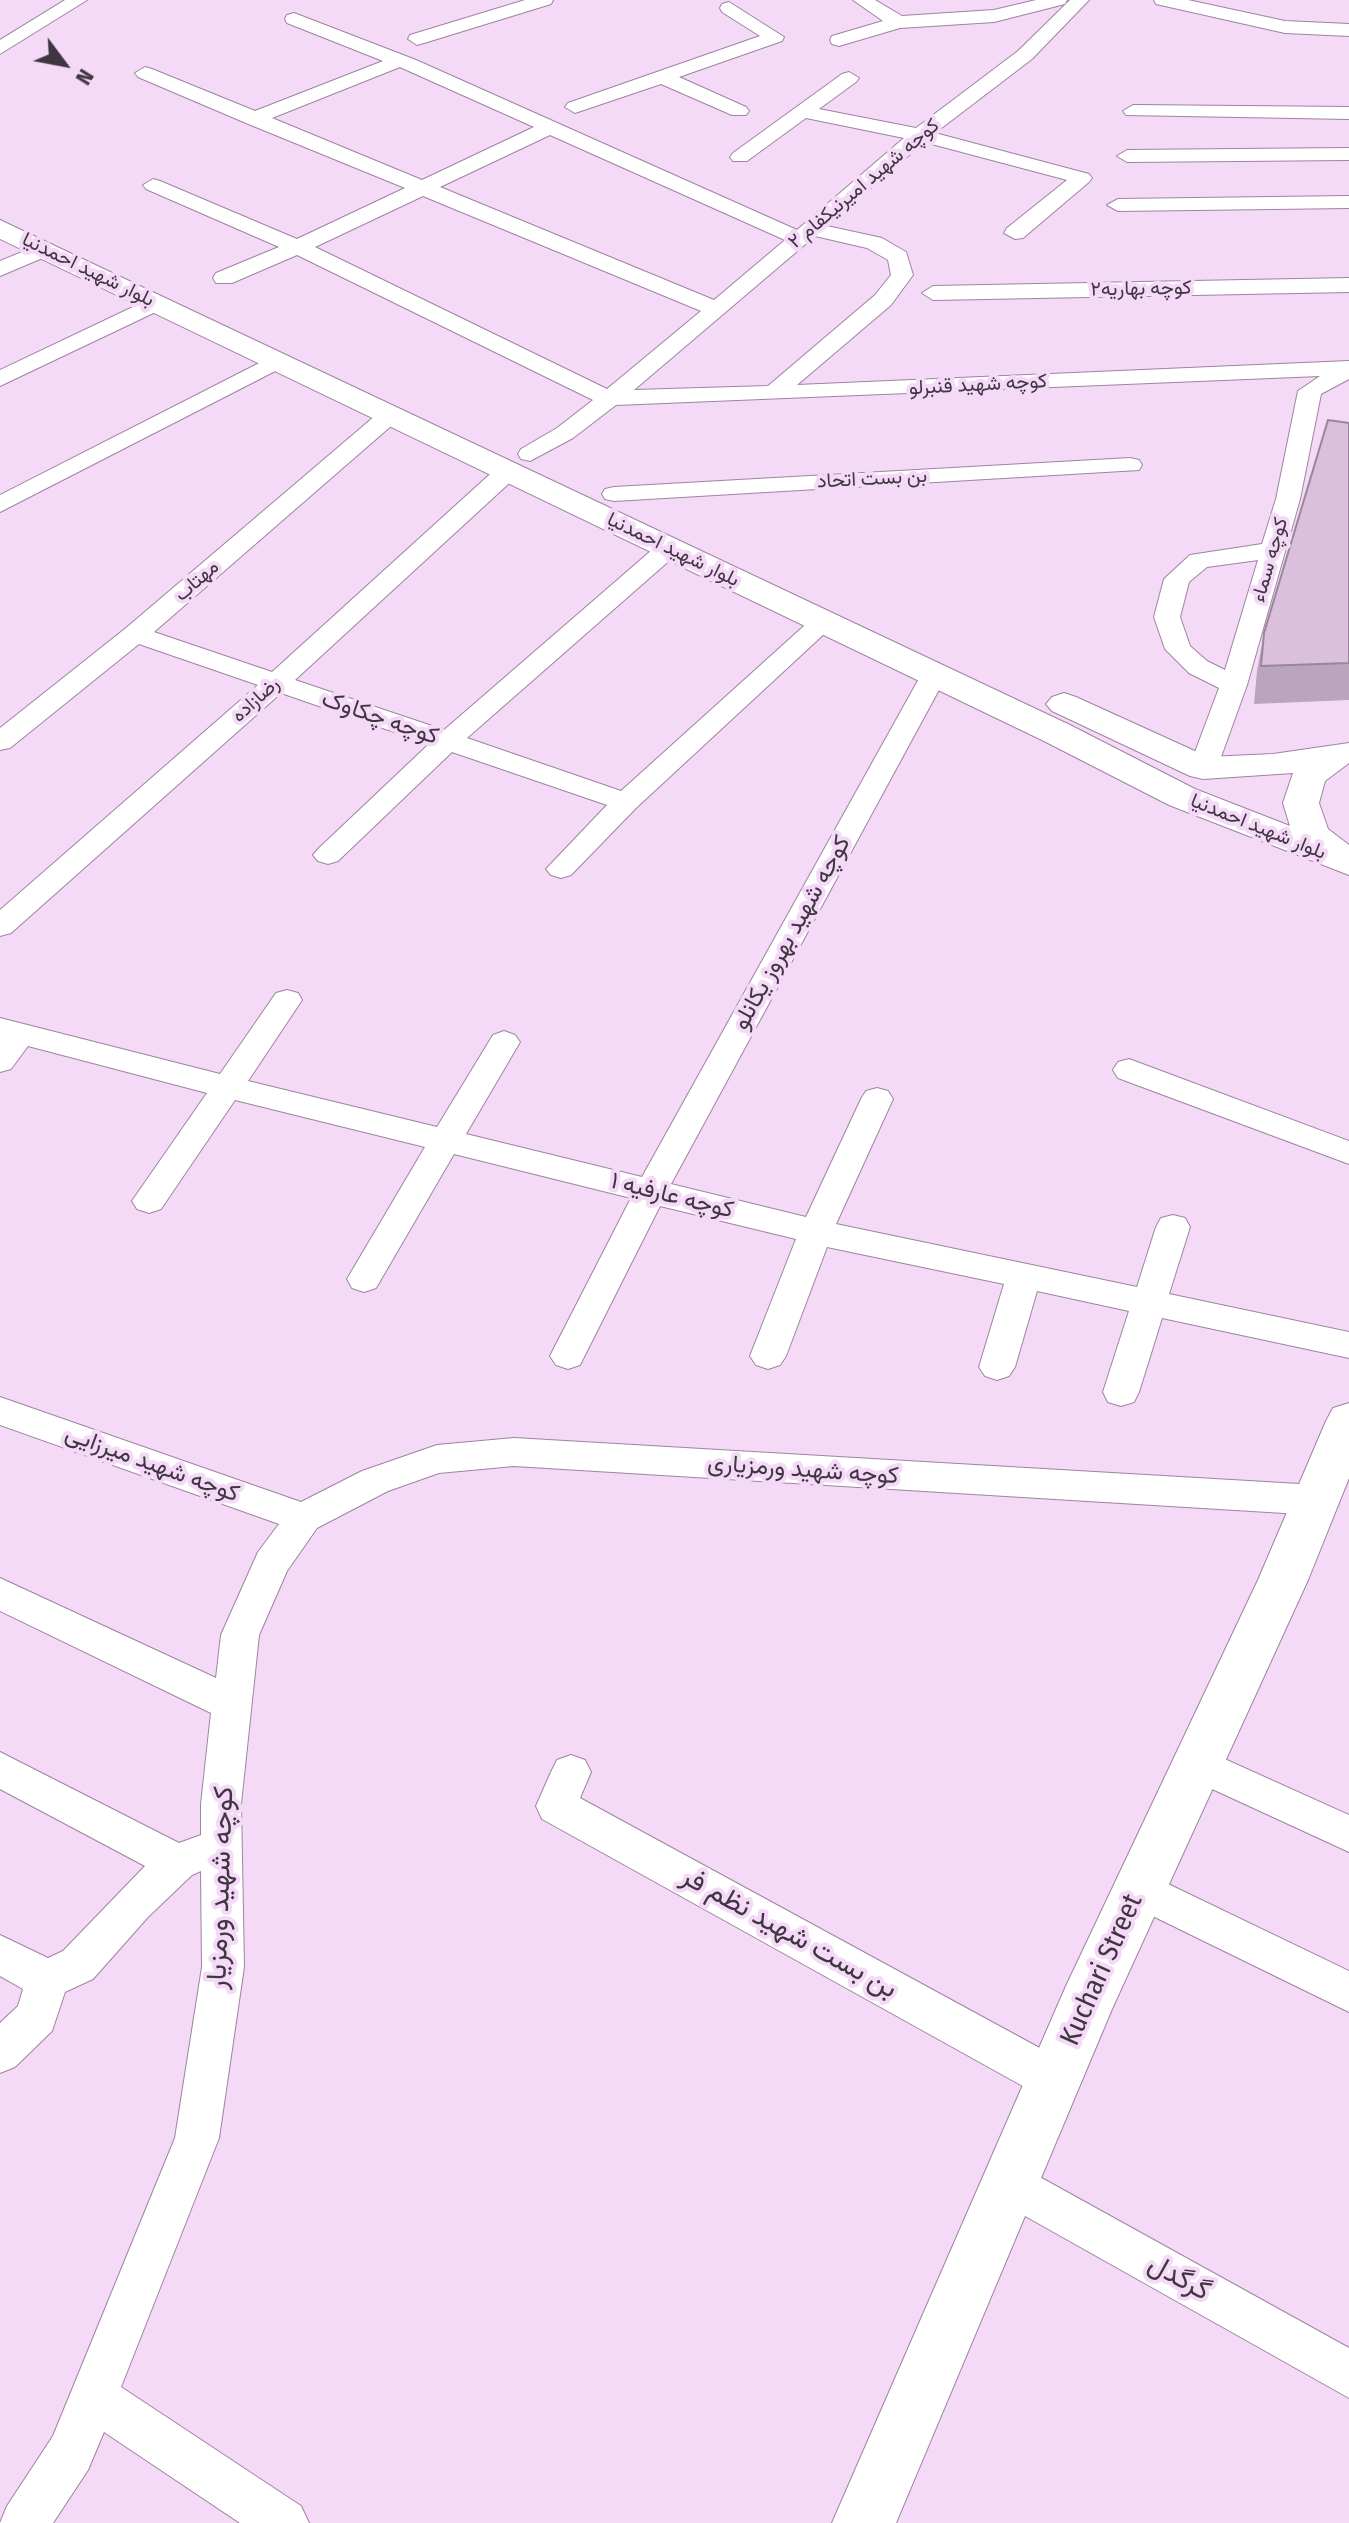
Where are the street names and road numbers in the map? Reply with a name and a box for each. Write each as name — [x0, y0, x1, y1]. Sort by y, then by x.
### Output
street label: کوچه شهید امیرنیکفام ۲ — [784, 114, 944, 254]
street label: بلوار شهید احمدنیا — [18, 228, 158, 312]
street label: کوچه بهاریه۲ — [1090, 276, 1192, 302]
street label: کوچه شهید قنبرلو — [908, 369, 1048, 401]
street label: بن بست اتحاد — [816, 464, 928, 494]
street label: بلوار شهید احمدنیا — [603, 508, 743, 592]
street label: کوچه سماء — [1247, 515, 1293, 605]
street label: مهتاب — [170, 555, 224, 607]
street label: رضازاده — [227, 672, 285, 728]
street label: کوچه چکاوک — [318, 685, 442, 751]
street label: بلوار شهید احمدنیا — [1187, 789, 1329, 865]
street label: کوچه شهید بهروز یکانلو — [727, 831, 857, 1035]
street label: کوچه عارفیه ۱ — [608, 1167, 736, 1225]
street label: کوچه شهید میرزایی — [61, 1419, 243, 1509]
street label: کوچه شهید ورمزیاری — [707, 1449, 899, 1491]
street label: کوچه شهید ورمزیار — [201, 1786, 241, 1990]
street label: بن بست شهید نظم فر — [675, 1860, 903, 2006]
street label: Kuchari Street — [1054, 1889, 1150, 2051]
street label: گرگدل — [1142, 2247, 1216, 2309]

